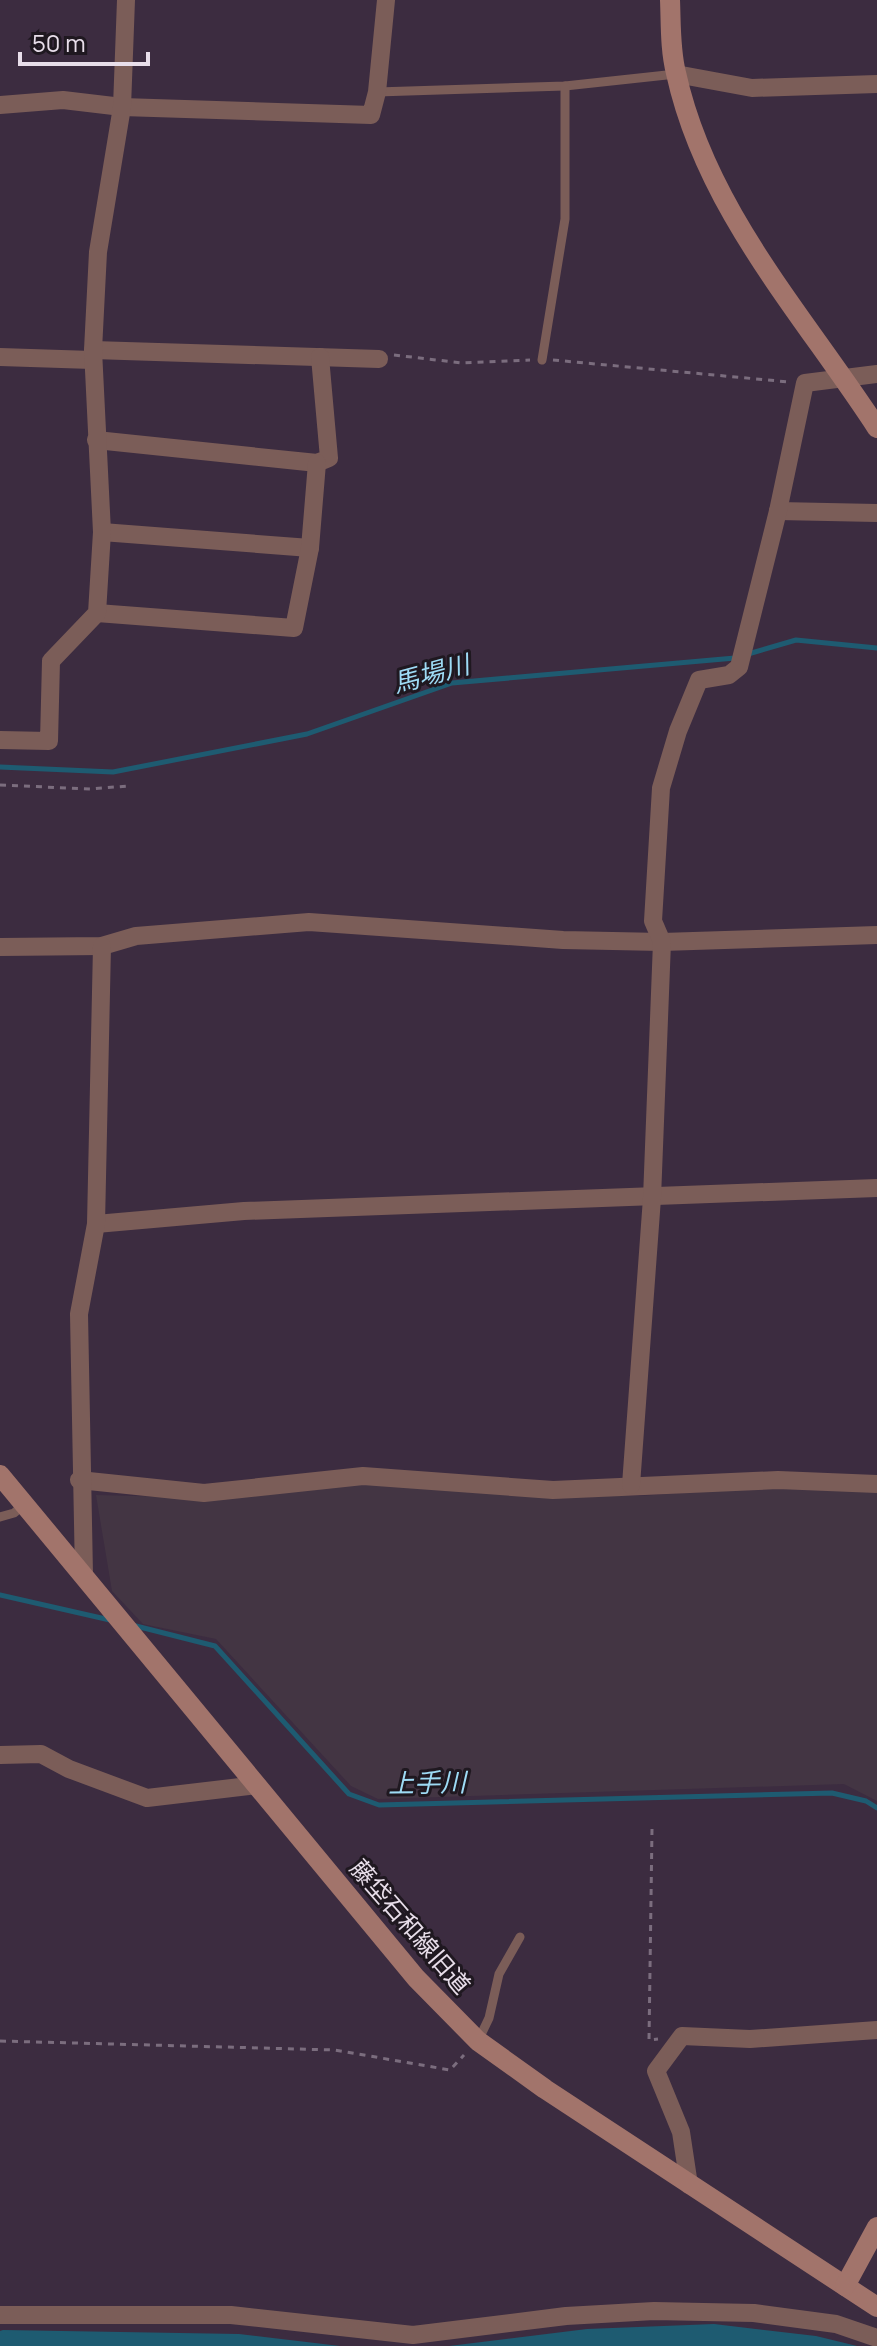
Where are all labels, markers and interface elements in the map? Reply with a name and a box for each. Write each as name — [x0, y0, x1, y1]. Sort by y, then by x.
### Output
scale bar — [20, 16, 148, 66]
text: 50 m — [32, 26, 86, 59]
water label: 馬場川 — [388, 645, 476, 701]
water label: 上手川 — [388, 1763, 469, 1801]
street label: 藤垈石和線旧道 — [344, 1852, 479, 2000]

